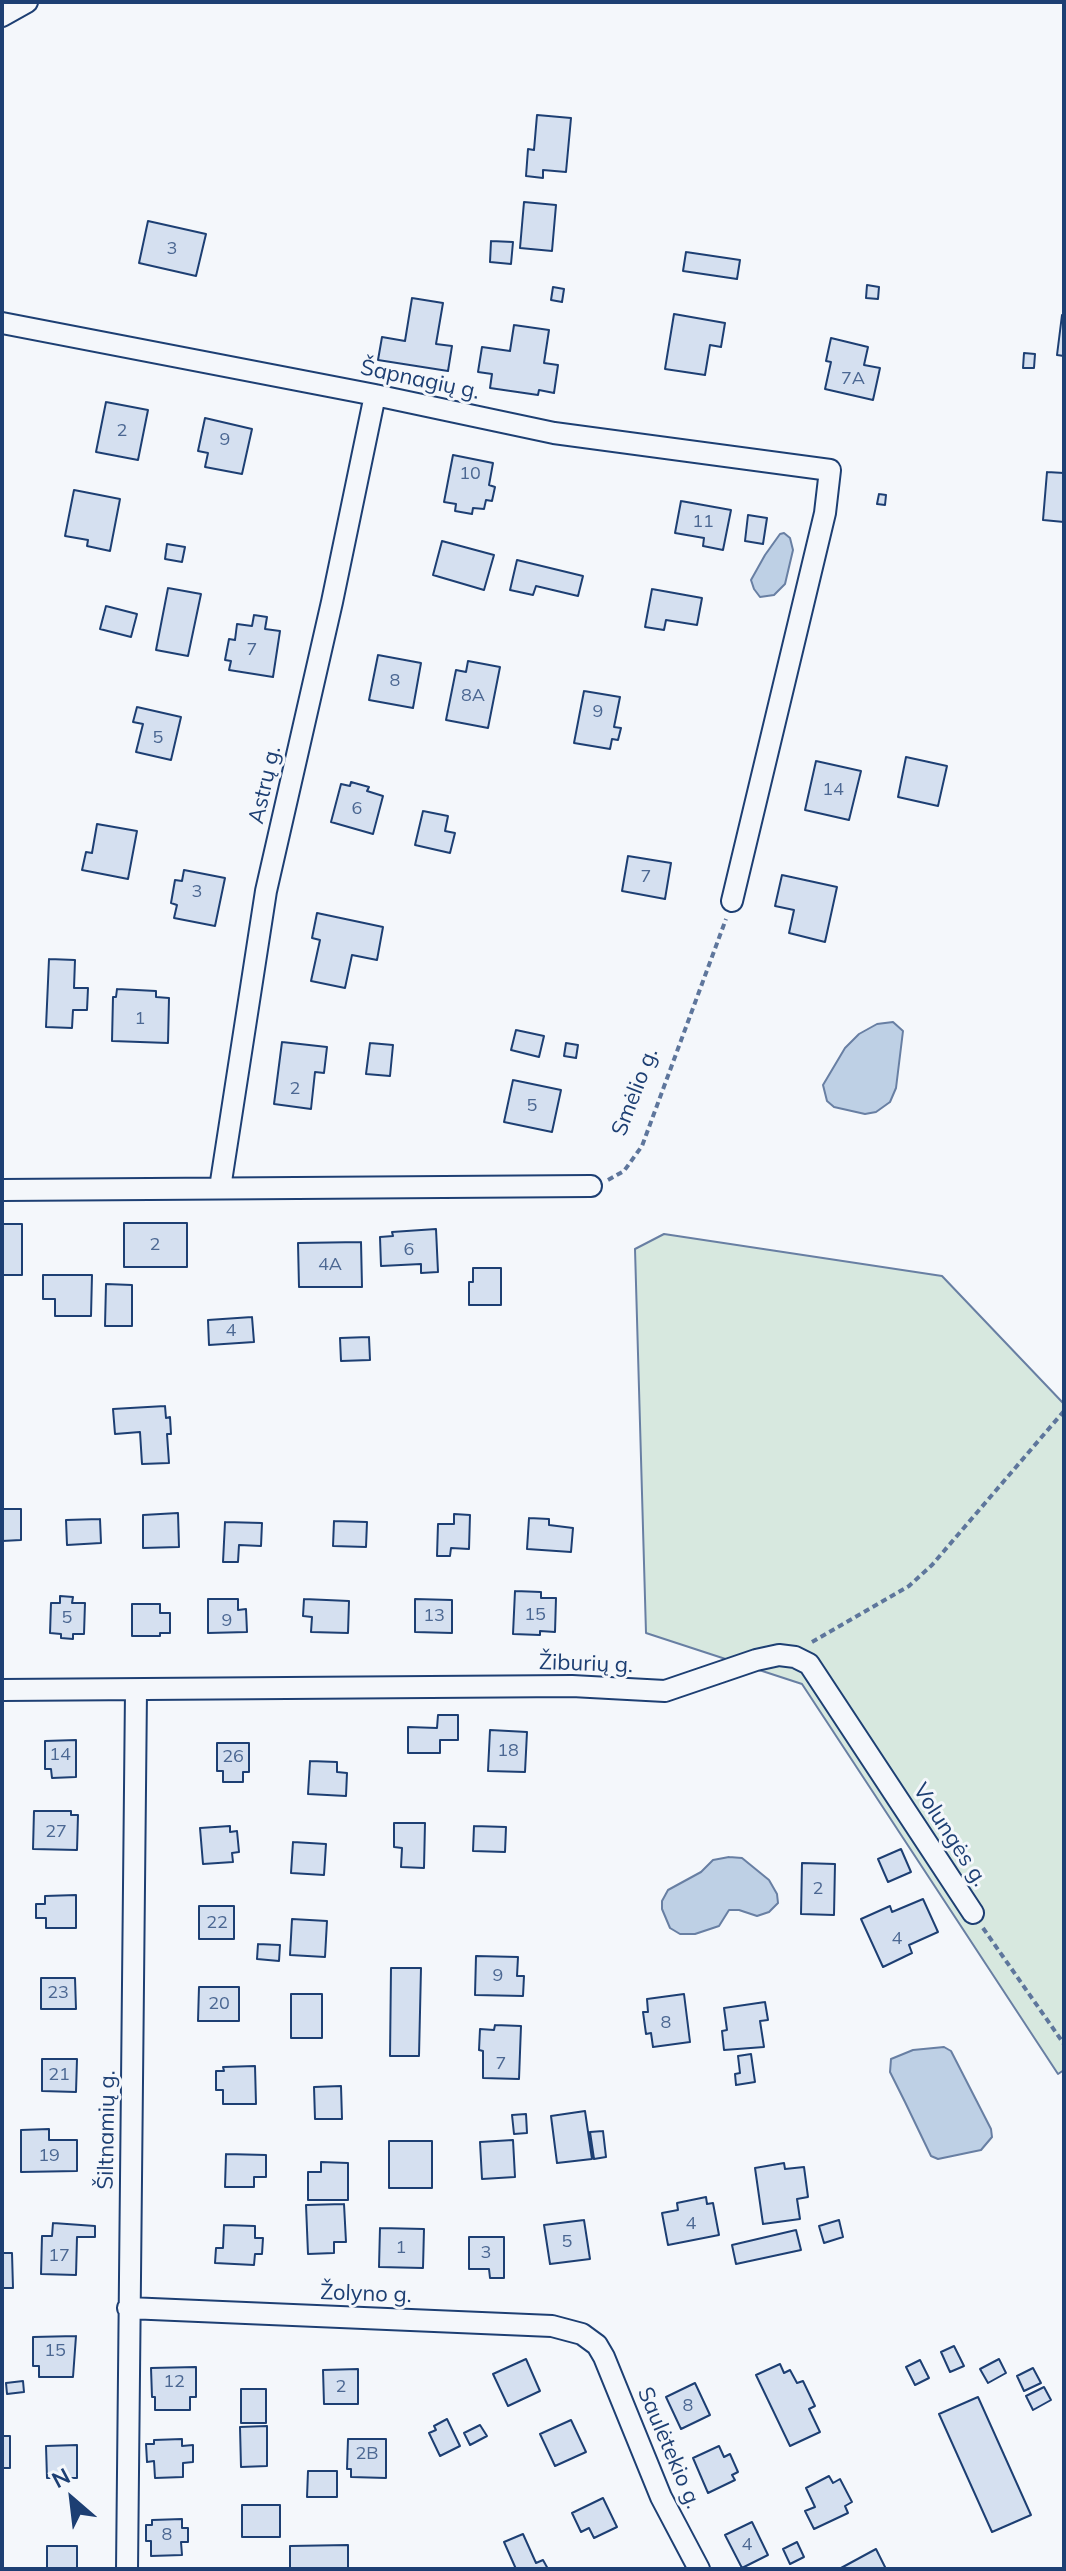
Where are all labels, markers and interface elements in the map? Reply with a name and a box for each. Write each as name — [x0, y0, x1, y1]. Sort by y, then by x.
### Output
house number: 3 — [167, 238, 177, 260]
street label: Šapnagių g. — [358, 354, 482, 406]
house number: 7A — [841, 368, 865, 390]
house number: 2 — [117, 420, 127, 442]
house number: 9 — [220, 429, 230, 451]
house number: 10 — [459, 463, 481, 485]
house number: 11 — [692, 511, 714, 533]
house number: 7 — [247, 639, 257, 661]
house number: 8 — [390, 670, 400, 692]
house number: 8A — [461, 685, 485, 707]
house number: 9 — [593, 701, 603, 723]
house number: 5 — [153, 727, 163, 749]
street label: Astrų g. — [243, 743, 287, 827]
house number: 14 — [822, 779, 844, 801]
house number: 6 — [352, 798, 362, 820]
house number: 7 — [641, 866, 651, 888]
house number: 3 — [192, 881, 202, 903]
house number: 1 — [135, 1008, 145, 1030]
street label: Smėlio g. — [606, 1044, 664, 1140]
house number: 2 — [290, 1078, 300, 1100]
house number: 5 — [527, 1095, 537, 1117]
house number: 2 — [150, 1234, 160, 1256]
house number: 6 — [404, 1239, 414, 1261]
house number: 4A — [318, 1254, 342, 1276]
house number: 4 — [226, 1320, 236, 1342]
house number: 15 — [524, 1604, 546, 1626]
house number: 13 — [423, 1605, 445, 1627]
house number: 5 — [62, 1607, 72, 1629]
house number: 9 — [222, 1610, 232, 1632]
street label: Žiburių g. — [538, 1649, 634, 1679]
house number: 18 — [497, 1740, 519, 1762]
house number: 14 — [49, 1744, 71, 1766]
house number: 26 — [222, 1746, 244, 1768]
street label: Volungės g. — [907, 1778, 993, 1892]
house number: 27 — [45, 1821, 67, 1843]
house number: 2 — [813, 1878, 823, 1900]
house number: 22 — [206, 1912, 228, 1934]
house number: 4 — [892, 1928, 902, 1950]
house number: 9 — [493, 1965, 503, 1987]
house number: 23 — [47, 1982, 69, 2004]
house number: 20 — [208, 1993, 230, 2015]
house number: 8 — [661, 2012, 671, 2034]
house number: 7 — [496, 2053, 506, 2075]
house number: 21 — [48, 2064, 70, 2086]
street label: Šiltnamių g. — [93, 2070, 121, 2190]
house number: 19 — [38, 2145, 60, 2167]
house number: 4 — [686, 2213, 696, 2235]
house number: 5 — [562, 2231, 572, 2253]
house number: 1 — [396, 2237, 406, 2259]
house number: 3 — [481, 2242, 491, 2264]
house number: 17 — [48, 2245, 70, 2267]
street label: Žolyno g. — [320, 2279, 412, 2309]
house number: 15 — [44, 2340, 66, 2362]
house number: 12 — [163, 2371, 185, 2393]
house number: 2 — [336, 2376, 346, 2398]
street label: Saulėtekio g. — [632, 2383, 706, 2513]
house number: 8 — [683, 2395, 693, 2417]
house number: 2B — [355, 2443, 379, 2465]
north arrow — [32, 2459, 112, 2539]
text: N — [47, 2462, 75, 2494]
house number: 8 — [162, 2524, 172, 2546]
house number: 4 — [742, 2534, 752, 2556]

